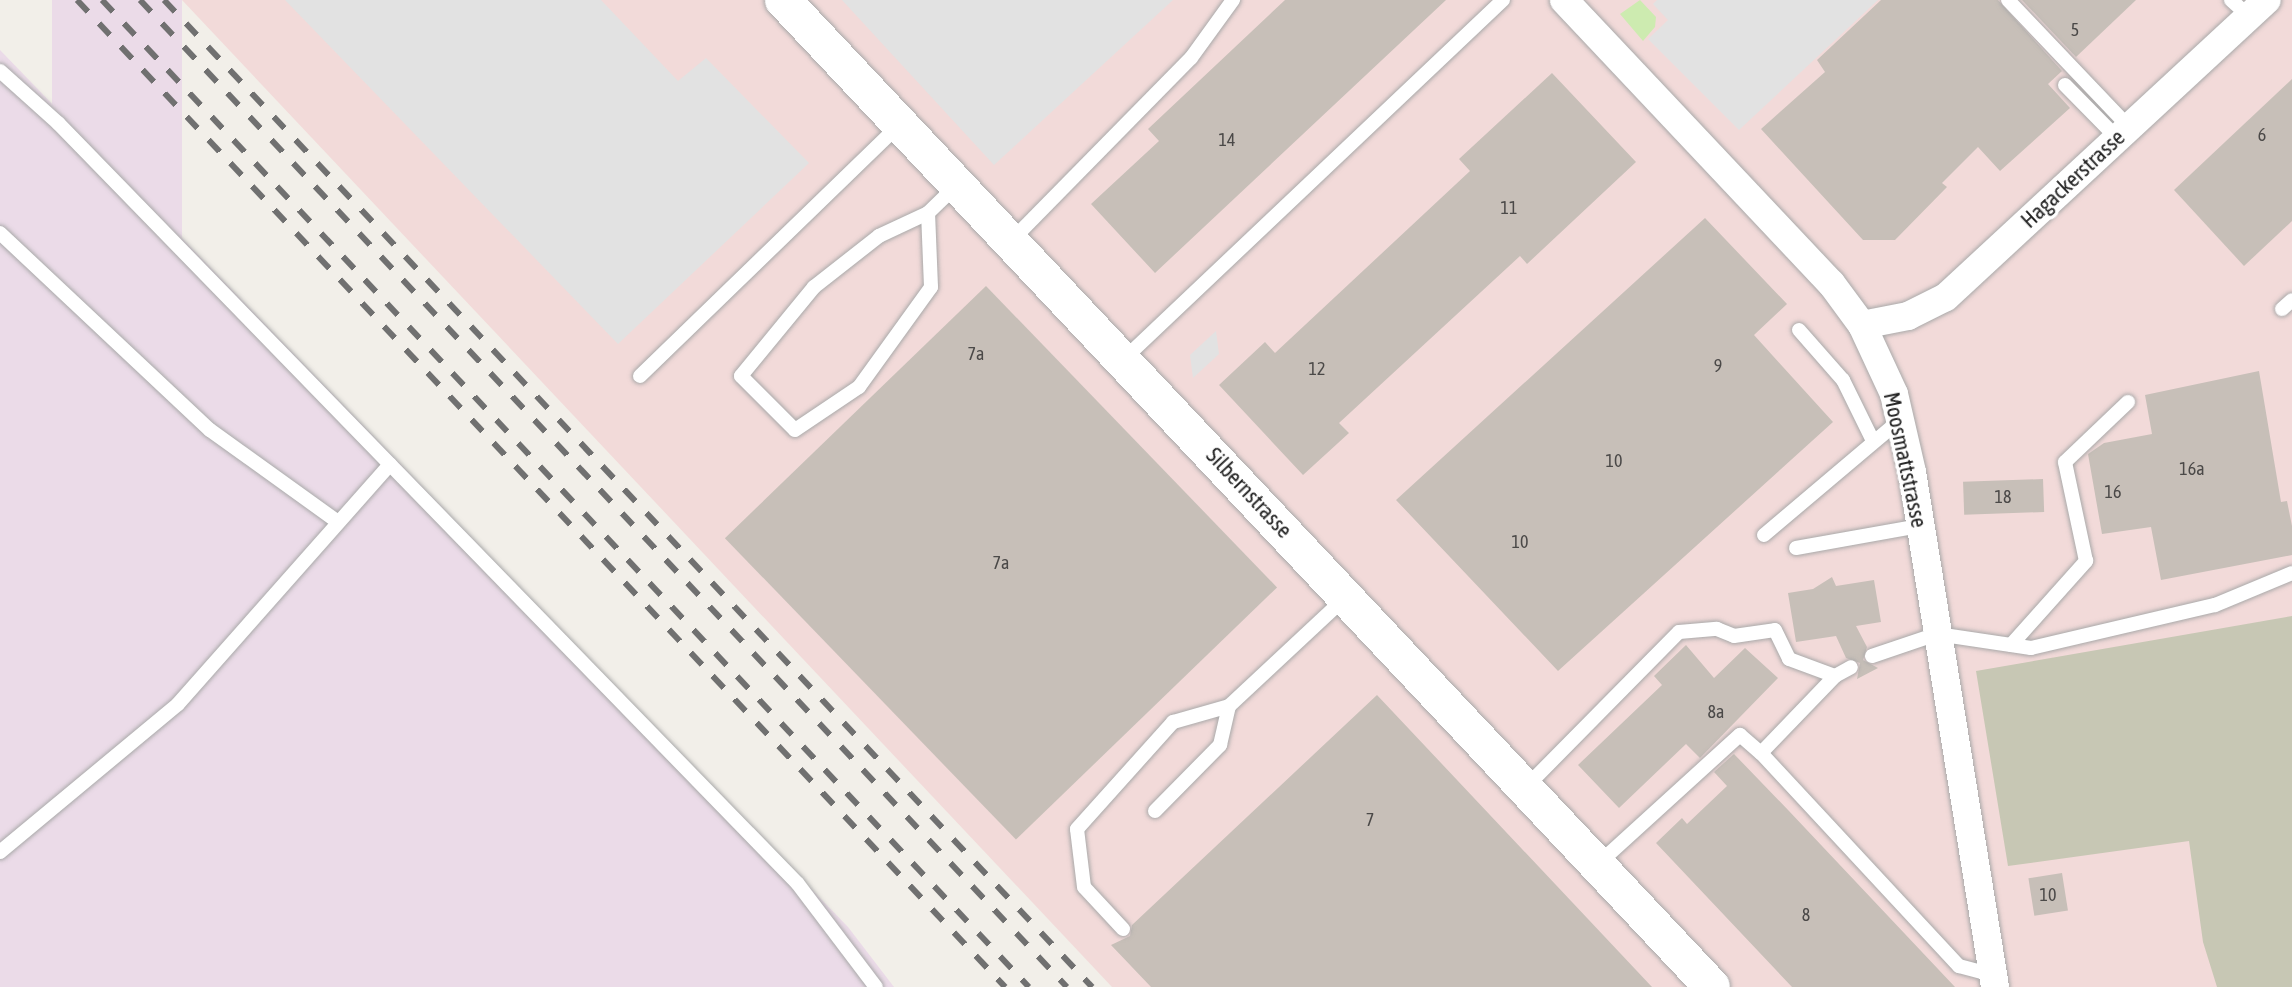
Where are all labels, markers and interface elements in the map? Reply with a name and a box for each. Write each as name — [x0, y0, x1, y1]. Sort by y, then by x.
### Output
house number: 5 — [2071, 19, 2079, 41]
street label: Hagackerstrasse — [2016, 124, 2130, 234]
house number: 6 — [2258, 124, 2266, 146]
house number: 14 — [1219, 129, 1235, 151]
house number: 11 — [1501, 197, 1517, 219]
house number: 7a — [968, 343, 984, 365]
house number: 9 — [1714, 355, 1722, 377]
house number: 12 — [1309, 358, 1325, 380]
street label: Moosmattstrasse — [1878, 390, 1932, 530]
street label: Silbernstrasse — [1201, 442, 1297, 544]
house number: 10 — [1606, 450, 1622, 472]
house number: 16a — [2179, 458, 2205, 480]
house number: 16 — [2105, 481, 2121, 503]
house number: 18 — [1995, 486, 2011, 508]
house number: 10 — [1512, 531, 1528, 553]
house number: 7a — [993, 552, 1009, 574]
house number: 8a — [1708, 701, 1724, 723]
house number: 7 — [1366, 809, 1374, 831]
house number: 10 — [2040, 884, 2056, 906]
house number: 8 — [1802, 904, 1810, 926]

